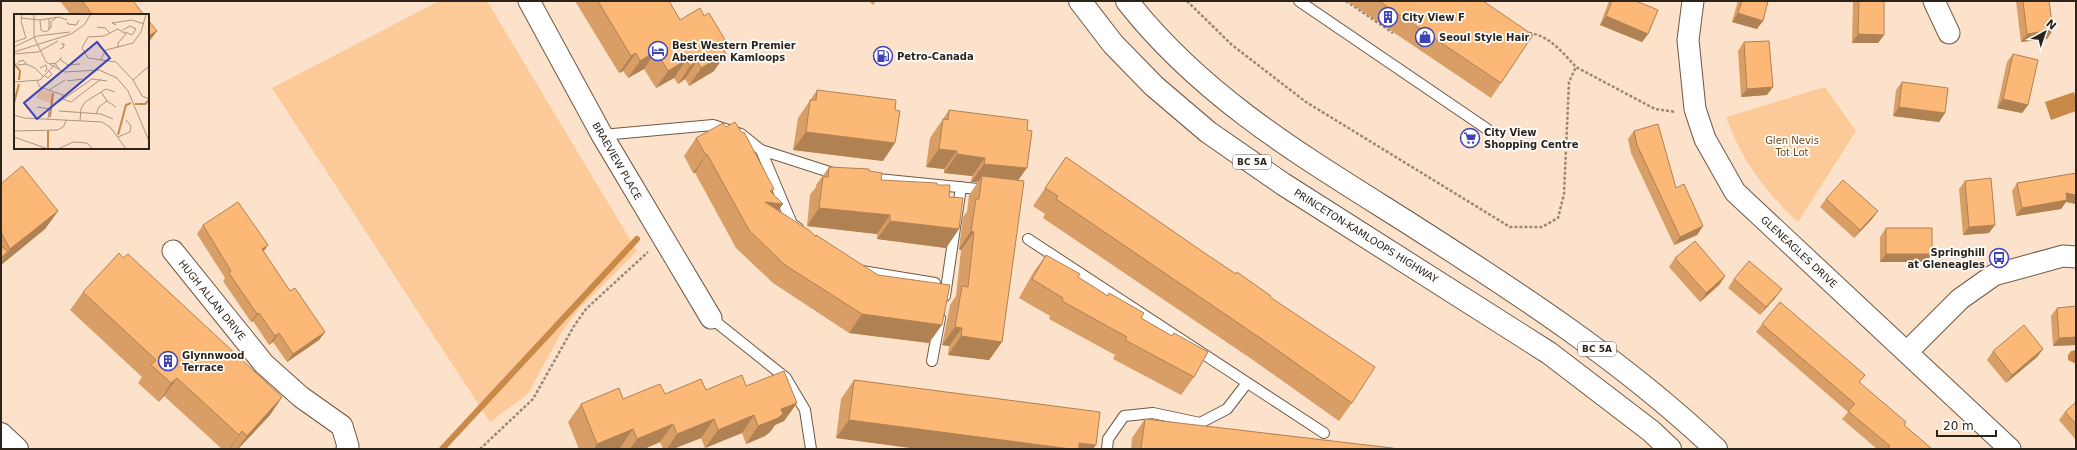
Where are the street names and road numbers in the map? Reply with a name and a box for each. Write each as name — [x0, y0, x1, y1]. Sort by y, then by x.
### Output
street label: BRAEVIEW PLACE — [590, 120, 644, 202]
road number: BC 5A — [1233, 155, 1271, 169]
street label: PRINCETON-KAMLOOPS HIGHWAY — [1292, 187, 1441, 285]
street label: GLENEAGLES DRIVE — [1759, 214, 1839, 290]
street label: HUGH ALLAN DRIVE — [176, 258, 248, 342]
road number: BC 5A — [1578, 342, 1616, 356]

